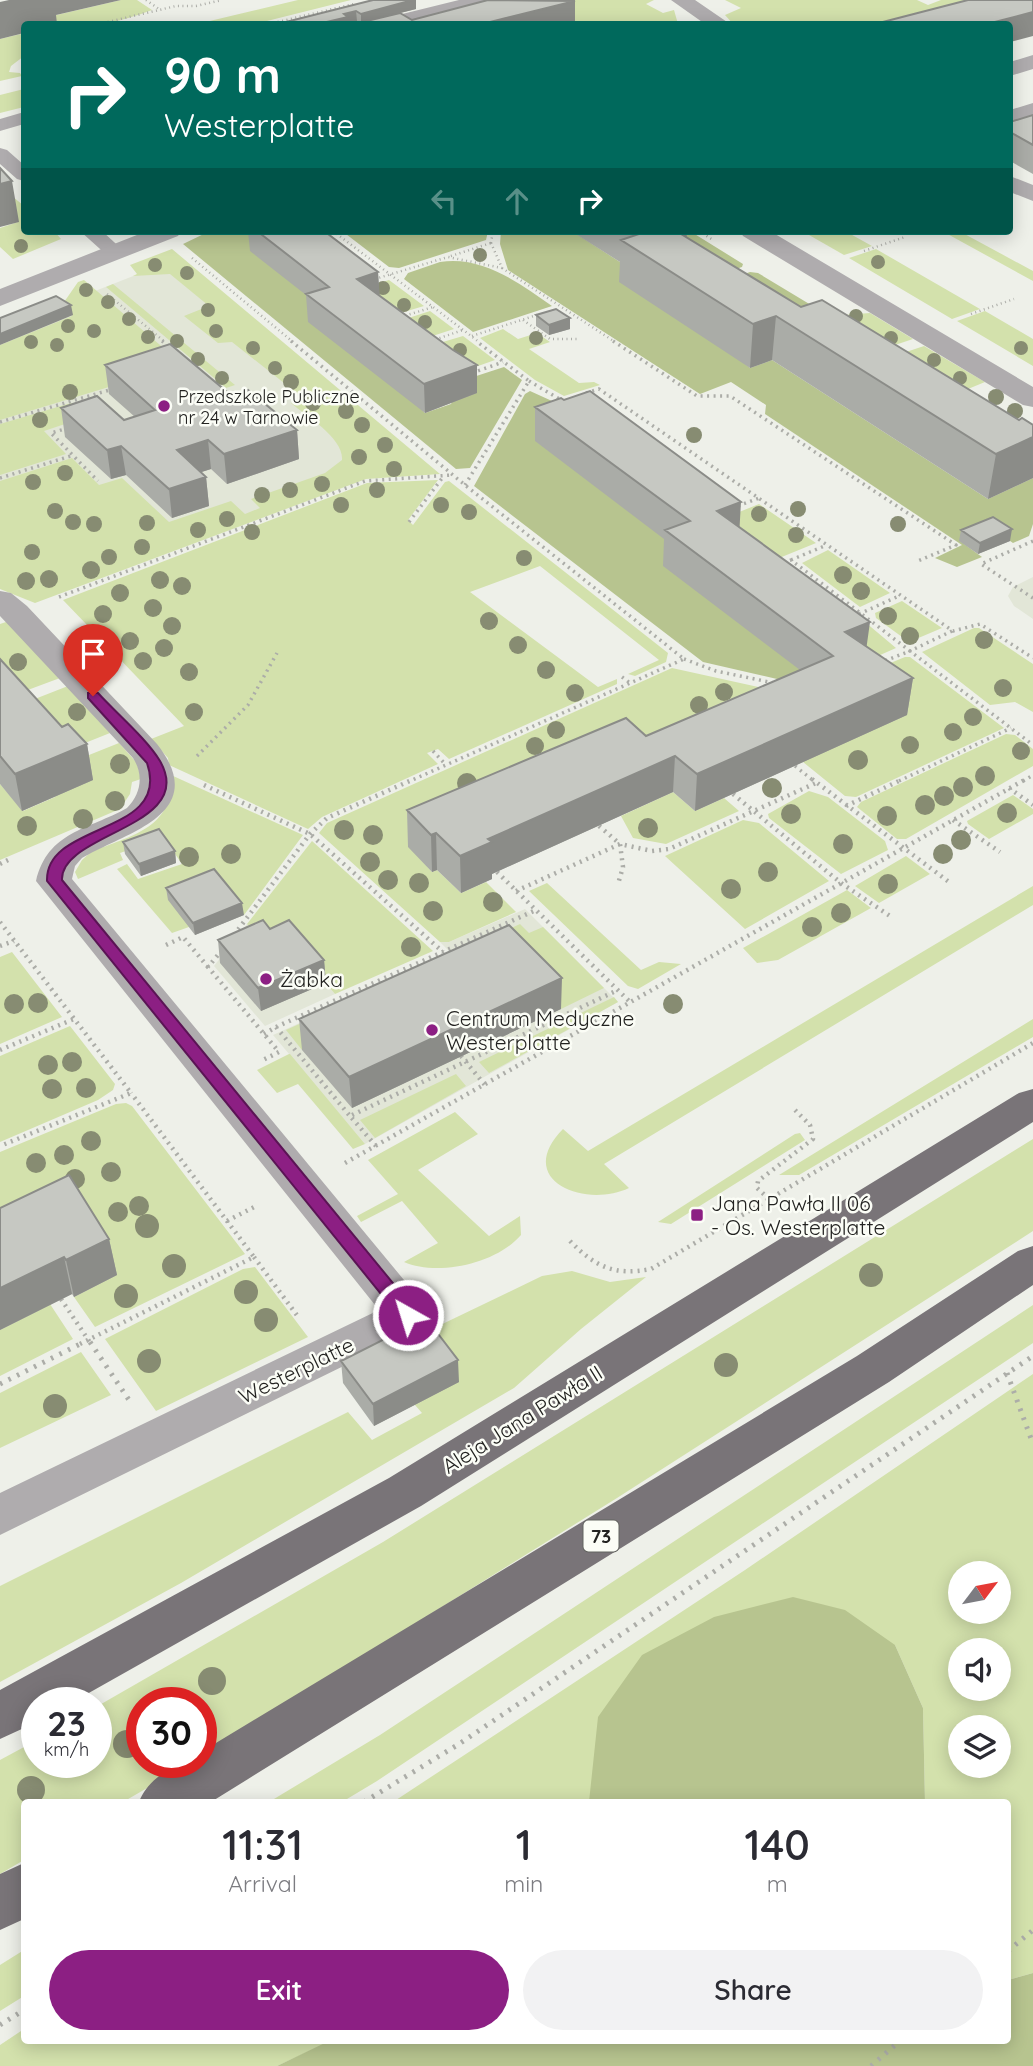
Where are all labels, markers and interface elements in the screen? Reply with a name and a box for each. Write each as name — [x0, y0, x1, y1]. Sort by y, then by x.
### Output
text: 90 m — [164, 44, 281, 105]
icon: right — [49, 49, 140, 140]
text: Westerplatte — [164, 105, 354, 145]
icon: left — [425, 182, 463, 220]
icon: ahead — [498, 182, 536, 220]
icon: right — [571, 182, 609, 220]
place label: Przedszkole Publiczne nr 24 w Tarnowie — [178, 385, 360, 429]
marker: Przedszkole Publiczne nr 24 w Tarnowie — [156, 398, 172, 414]
pin — [63, 624, 123, 696]
icon: arrive — [74, 635, 112, 673]
place label: Żabka — [280, 966, 343, 992]
marker: Żabka — [258, 971, 274, 987]
place label: Centrum Medyczne Westerplatte — [446, 1005, 634, 1055]
marker: Centrum Medyczne Westerplatte — [424, 1022, 440, 1038]
place label: Jana Pawła II 06 - Os. Westerplatte — [711, 1190, 885, 1240]
marker: Jana Pawła II 06 - Os. Westerplatte — [689, 1207, 705, 1223]
position arrow — [371, 1278, 445, 1352]
street label: Westerplatte — [234, 1331, 358, 1409]
street label: Aleja Jana Pawła II — [437, 1359, 607, 1479]
road number: 73 — [584, 1520, 618, 1552]
north arrow — [948, 1561, 1012, 1624]
map controls — [948, 1561, 1011, 1778]
button: sound — [948, 1638, 1011, 1701]
speed limit sign: 30 — [126, 1687, 217, 1778]
text: 23 — [47, 1701, 86, 1745]
button: layers — [948, 1715, 1011, 1778]
text: km/h — [44, 1738, 89, 1761]
text: 11:31 — [222, 1818, 303, 1871]
text: 1 — [516, 1818, 532, 1871]
text: 140 — [745, 1818, 810, 1871]
text: Arrival — [228, 1869, 297, 1898]
text: min — [504, 1869, 543, 1898]
text: m — [767, 1869, 788, 1898]
button: Exit — [49, 1950, 509, 2030]
button: Share — [523, 1950, 983, 2030]

